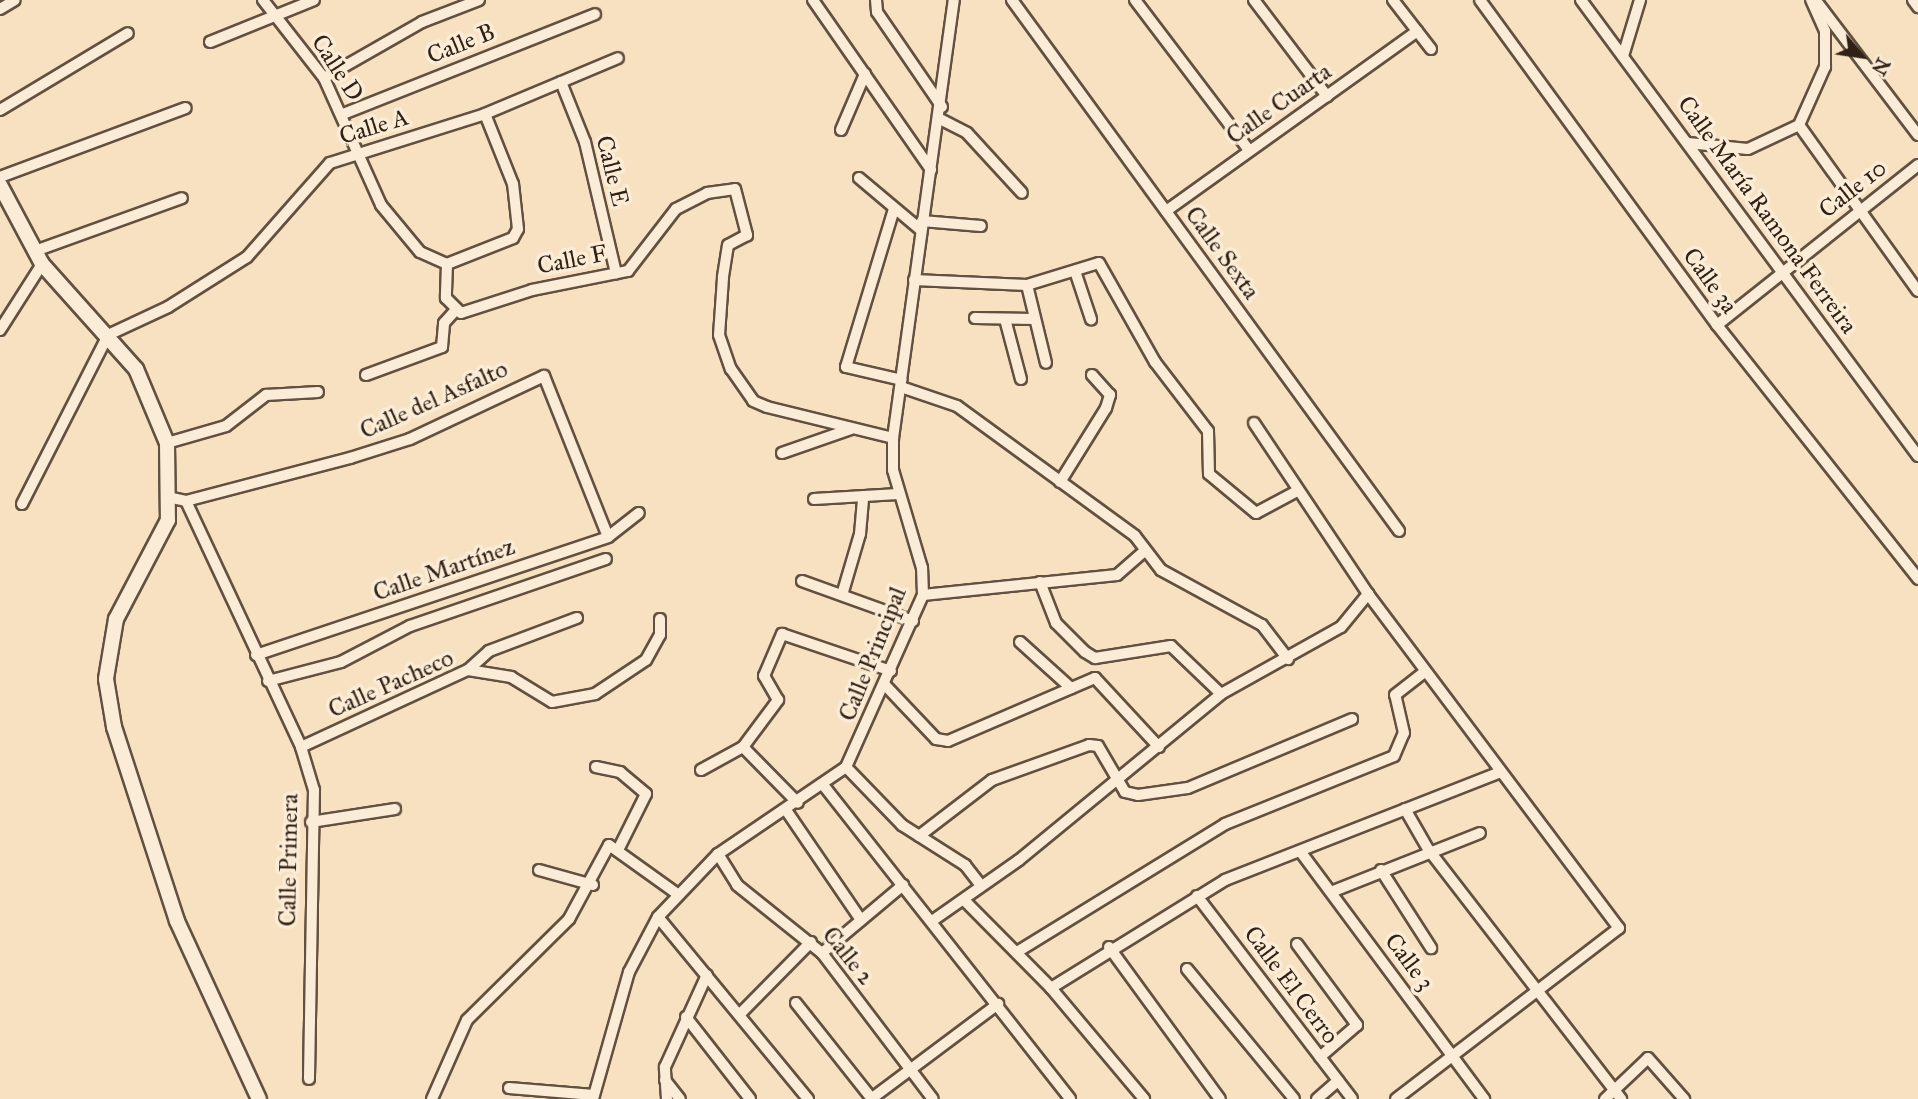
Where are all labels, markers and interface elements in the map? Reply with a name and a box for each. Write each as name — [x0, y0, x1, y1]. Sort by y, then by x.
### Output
street label: Calle B — [423, 17, 499, 71]
north arrow — [1827, 21, 1897, 91]
street label: Calle D — [305, 29, 369, 107]
text: N — [1867, 54, 1895, 79]
street label: Calle Cuarta — [1221, 57, 1337, 151]
street label: Calle María Ramona Ferreira — [1671, 91, 1863, 339]
street label: Calle A — [336, 103, 412, 151]
street label: Calle E — [589, 133, 635, 209]
street label: Calle 10 — [1813, 154, 1893, 224]
street label: Calle Sexta — [1179, 201, 1265, 305]
street label: Calle F — [535, 239, 609, 281]
street label: Calle 3a — [1677, 242, 1743, 320]
street label: Calle del Asfalto — [356, 355, 512, 445]
street label: Calle Martínez — [370, 532, 518, 608]
street label: Calle Principal — [833, 583, 913, 725]
street label: Calle Pacheco — [324, 644, 458, 724]
street label: Calle Primera — [273, 793, 305, 927]
street label: Calle El Cerro — [1237, 920, 1345, 1050]
street label: Calle 2 — [816, 921, 880, 991]
street label: Calle 3 — [1378, 928, 1440, 996]

